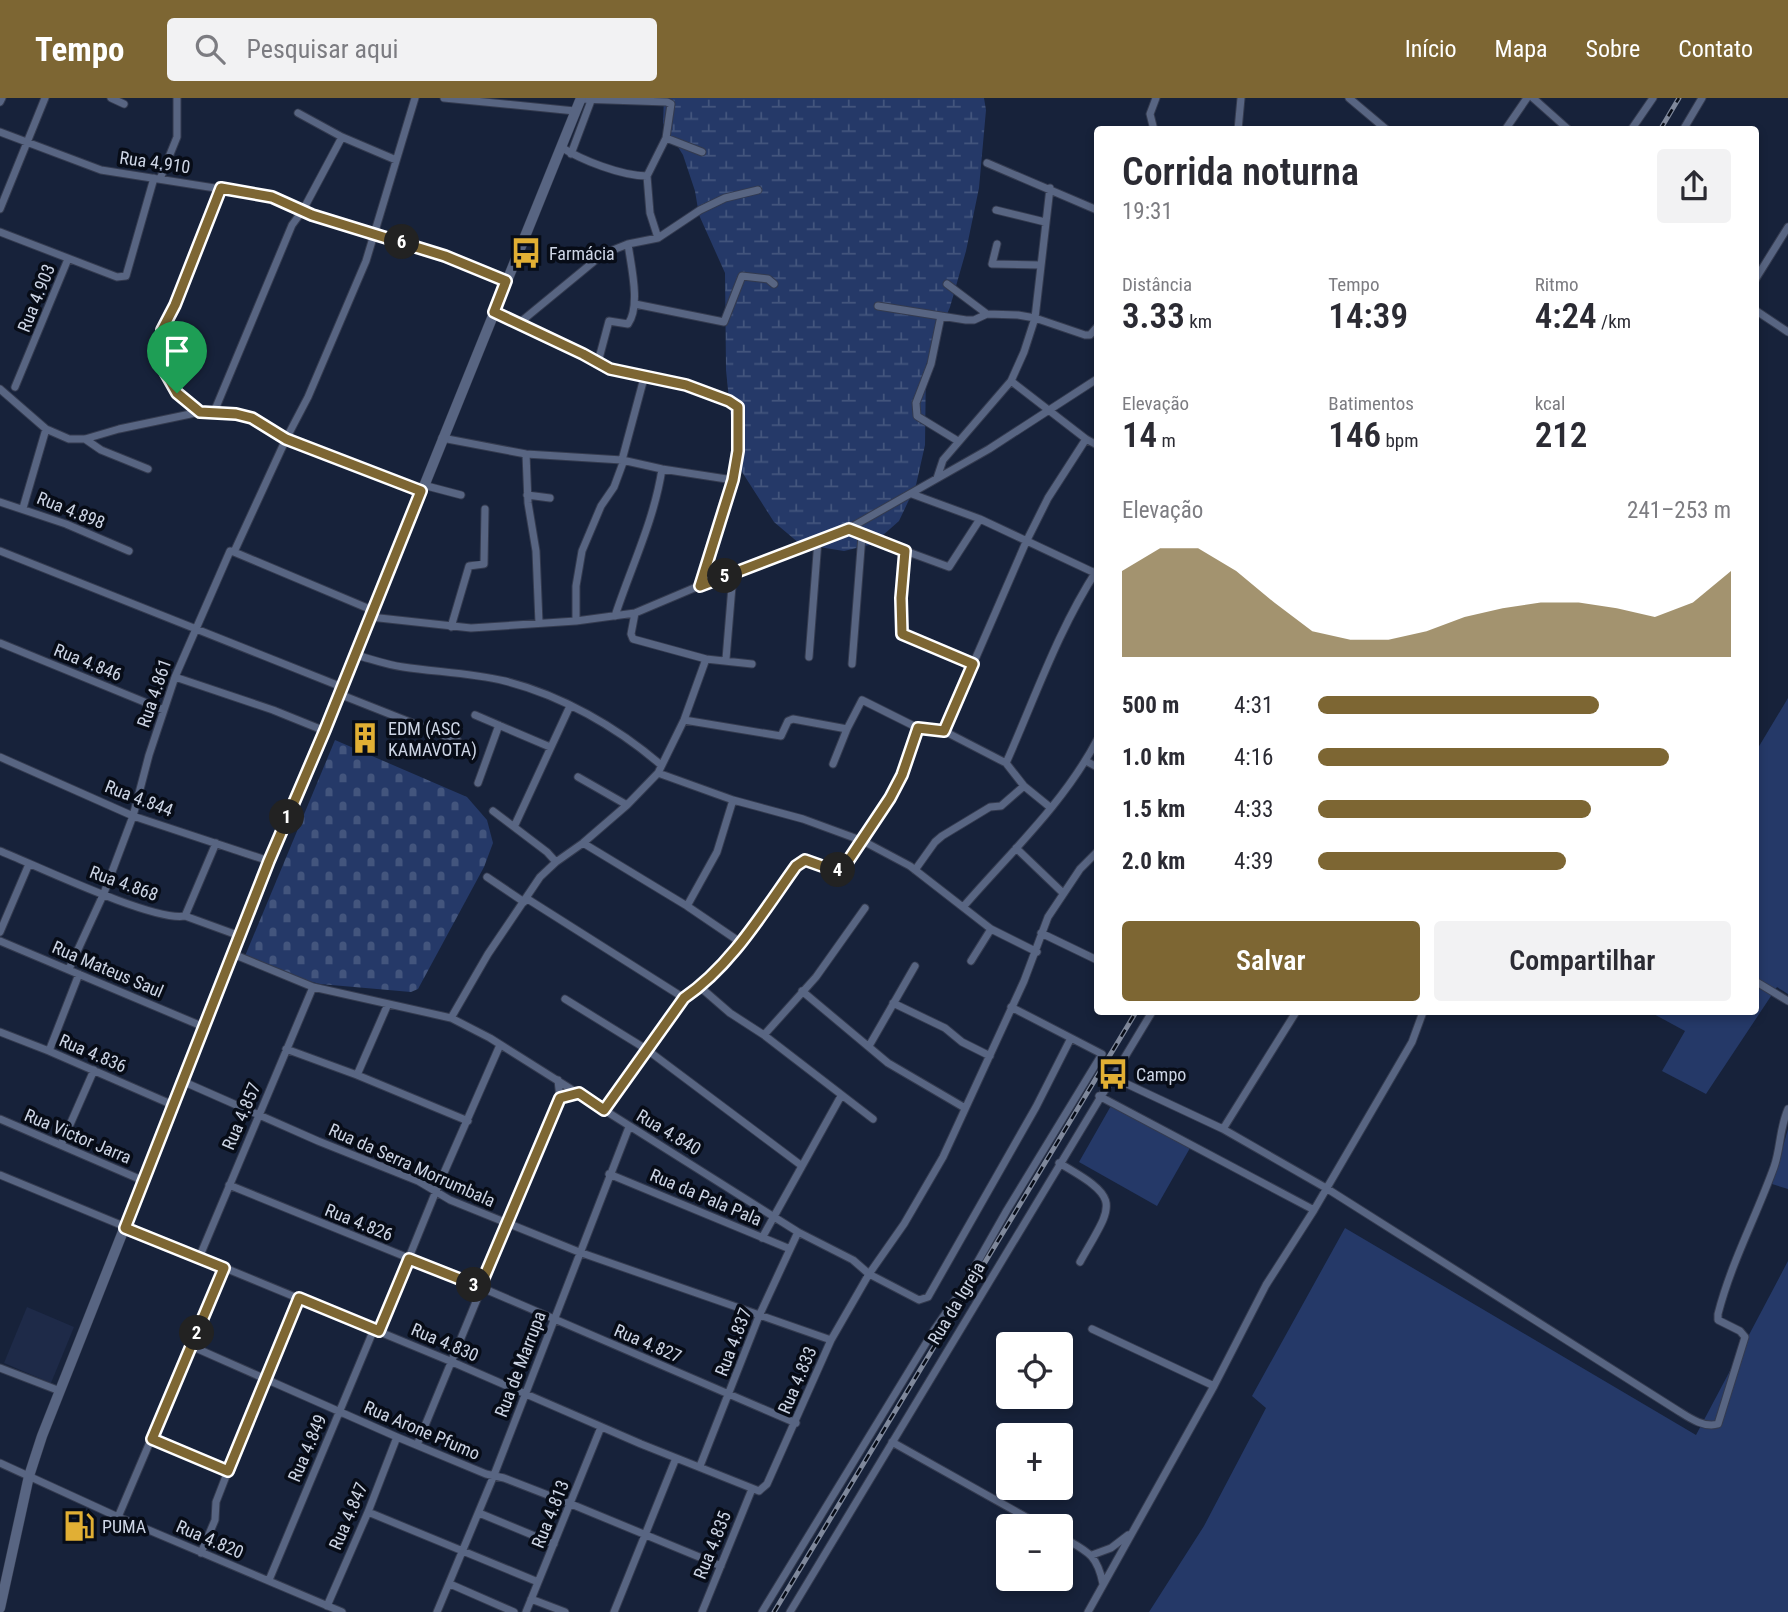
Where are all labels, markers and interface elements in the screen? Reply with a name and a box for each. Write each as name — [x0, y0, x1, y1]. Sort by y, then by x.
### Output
search box — [167, 18, 657, 81]
text: Tempo — [35, 30, 125, 69]
icon: search — [191, 30, 229, 68]
text: Pesquisar aqui — [247, 34, 399, 64]
text: Início — [1405, 35, 1457, 63]
text: Mapa — [1495, 35, 1548, 63]
text: Sobre — [1586, 35, 1640, 63]
text: Contato — [1678, 35, 1753, 63]
street label: Rua 4.910 — [118, 147, 192, 177]
button: share — [1657, 149, 1731, 223]
text: Corrida noturna — [1122, 150, 1359, 194]
text: 19:31 — [1122, 198, 1173, 225]
pin: 6 — [384, 225, 420, 260]
text: 6 — [397, 230, 406, 253]
bus stop icon: Farmácia — [509, 236, 543, 270]
place label: Farmácia — [549, 243, 615, 264]
street label: Rua 4.903 — [13, 261, 59, 335]
text: Distância — [1122, 273, 1192, 296]
text: Tempo — [1328, 273, 1379, 296]
text: Ritmo — [1535, 273, 1579, 296]
text: 3.33 — [1122, 296, 1185, 337]
text: 14:39 — [1328, 296, 1408, 337]
text: 4:24 — [1535, 296, 1597, 337]
text: km — [1185, 310, 1212, 333]
text: /km — [1597, 310, 1631, 333]
pin — [147, 321, 207, 393]
icon: arrive — [158, 332, 196, 370]
text: Elevação — [1122, 392, 1189, 415]
text: Batimentos — [1328, 392, 1414, 415]
text: kcal — [1535, 392, 1565, 415]
text: 14 — [1122, 415, 1157, 456]
text: 146 — [1328, 415, 1381, 456]
text: 212 — [1535, 415, 1587, 456]
text: m — [1157, 429, 1176, 452]
text: bpm — [1381, 429, 1419, 452]
street label: Rua 4.898 — [34, 487, 108, 533]
text: Elevação — [1122, 497, 1203, 524]
text: 241–253 m — [1627, 497, 1731, 524]
pin: 5 — [708, 559, 742, 594]
text: 5 — [720, 564, 729, 587]
street label: Rua 4.846 — [51, 639, 125, 685]
street label: Rua 4.861 — [132, 656, 176, 730]
text: 500 m — [1122, 692, 1179, 719]
text: 4:31 — [1234, 692, 1273, 719]
place label: EDM (ASC KAMAVOTA) — [388, 718, 477, 761]
building icon: EDM (ASC KAMAVOTA) — [348, 721, 382, 755]
text: 1.0 km — [1122, 744, 1185, 771]
text: 4:16 — [1234, 744, 1273, 771]
street label: Rua 4.844 — [102, 775, 176, 821]
text: 1.5 km — [1122, 796, 1185, 823]
text: 4:33 — [1234, 796, 1273, 823]
pin: 1 — [270, 800, 304, 834]
text: 1 — [282, 805, 291, 828]
text: 2.0 km — [1122, 848, 1185, 875]
text: 4:39 — [1234, 848, 1273, 875]
pin: 4 — [820, 852, 856, 888]
text: 4 — [833, 858, 842, 881]
street label: Rua 4.868 — [87, 861, 161, 905]
button: Salvar — [1122, 921, 1420, 1001]
button: Compartilhar — [1434, 921, 1731, 1001]
street label: Rua Mateus Saul — [49, 936, 167, 1002]
street label: Rua 4.836 — [56, 1029, 130, 1077]
bus stop icon: Campo — [1096, 1057, 1130, 1091]
place label: Campo — [1136, 1064, 1186, 1085]
street label: Rua 4.857 — [217, 1079, 265, 1153]
street label: Rua Victor Jarra — [21, 1104, 135, 1168]
street label: Rua 4.840 — [633, 1105, 705, 1159]
street label: Rua da Serra Morrumbala — [326, 1119, 498, 1211]
street label: Rua da Pala Pala — [647, 1164, 765, 1230]
street label: Rua 4.826 — [322, 1199, 396, 1245]
street label: Rua da Igreja — [923, 1258, 989, 1348]
pin: 3 — [456, 1268, 491, 1302]
text: 3 — [469, 1273, 478, 1296]
street label: Rua 4.837 — [710, 1305, 756, 1379]
street label: Rua de Marrupa — [490, 1308, 550, 1420]
pin: 2 — [180, 1316, 214, 1350]
street label: Rua 4.830 — [408, 1318, 482, 1366]
street label: Rua 4.827 — [611, 1319, 685, 1367]
text: 2 — [192, 1321, 201, 1344]
map controls — [996, 1332, 1073, 1591]
button: locate — [996, 1332, 1073, 1409]
street label: Rua 4.833 — [773, 1343, 821, 1417]
street label: Rua Arone Pfumo — [361, 1396, 483, 1464]
street label: Rua 4.849 — [283, 1411, 331, 1485]
button: + — [996, 1423, 1073, 1500]
street label: Rua 4.813 — [527, 1477, 573, 1551]
street label: Rua 4.847 — [324, 1479, 372, 1553]
street label: Rua 4.835 — [689, 1508, 735, 1582]
fuel station icon: PUMA — [62, 1509, 96, 1543]
button: − — [996, 1514, 1073, 1591]
street label: Rua 4.820 — [173, 1515, 247, 1563]
place label: PUMA — [102, 1516, 147, 1537]

